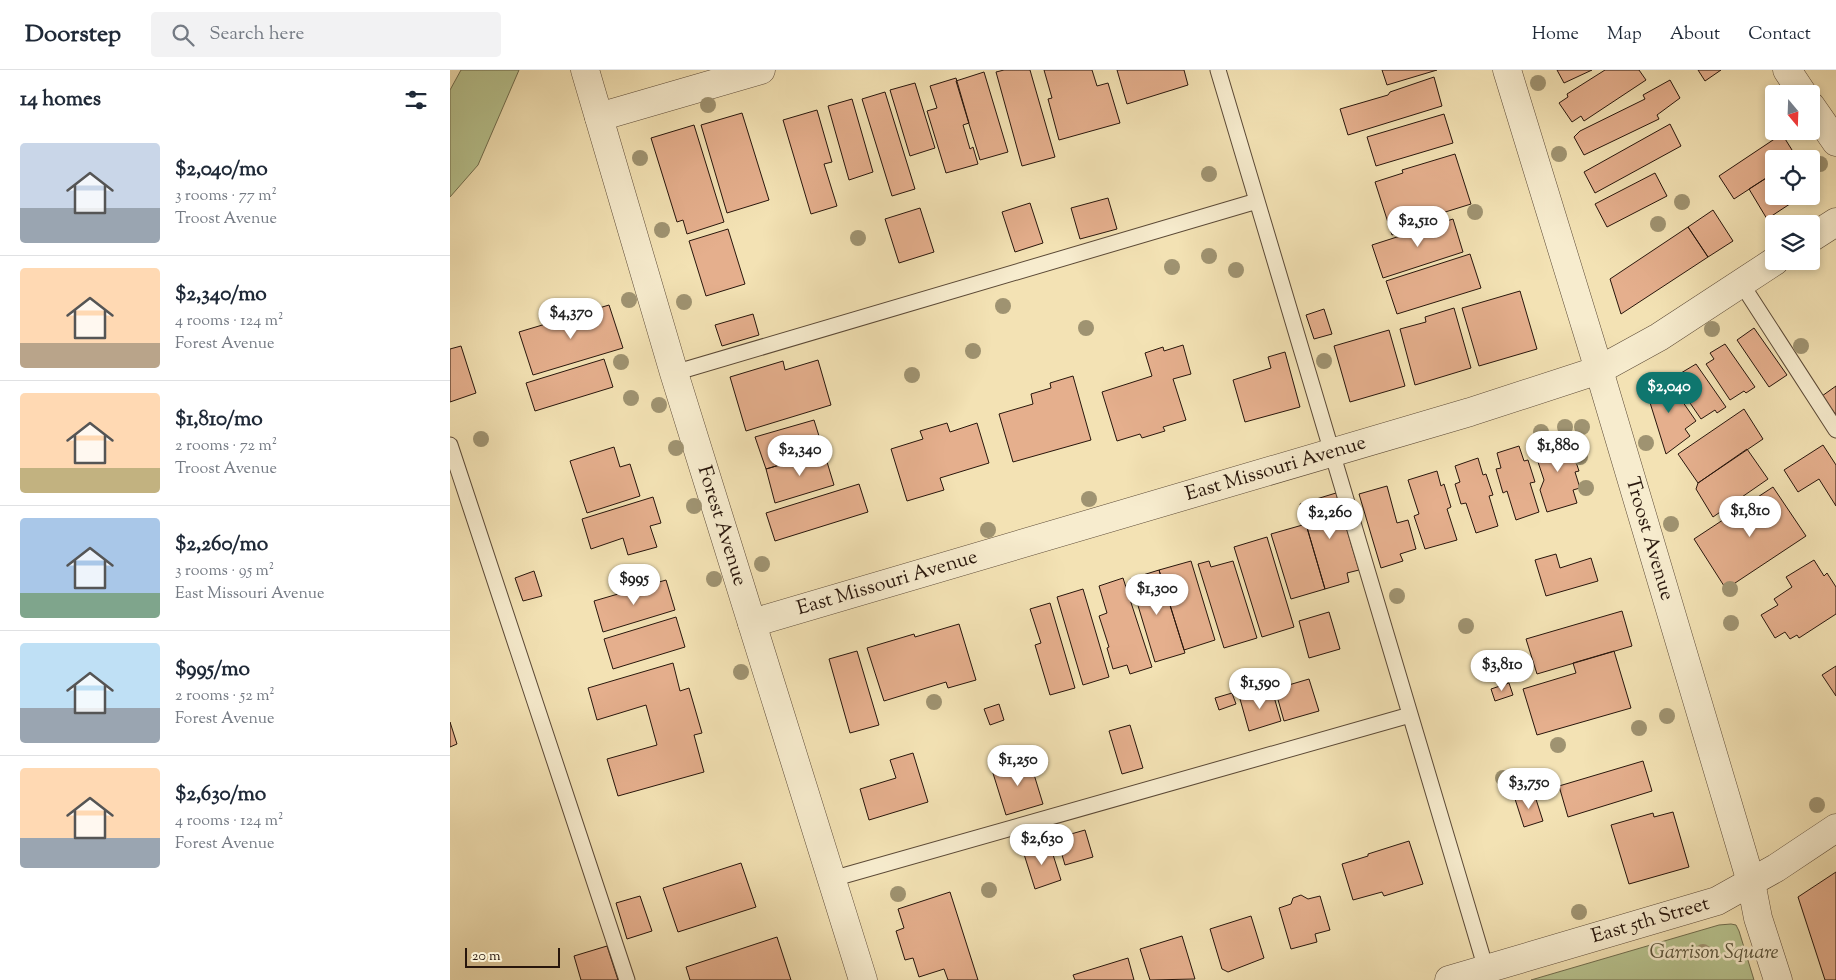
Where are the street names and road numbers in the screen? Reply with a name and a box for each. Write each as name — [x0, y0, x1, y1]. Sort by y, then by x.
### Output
street label: East Missouri Avenue — [1182, 429, 1370, 509]
street label: Forest Avenue — [689, 462, 754, 590]
street label: Troost Avenue — [1617, 474, 1681, 604]
street label: East Missouri Avenue — [794, 543, 981, 624]
street label: East 5th Street — [1588, 889, 1713, 952]

